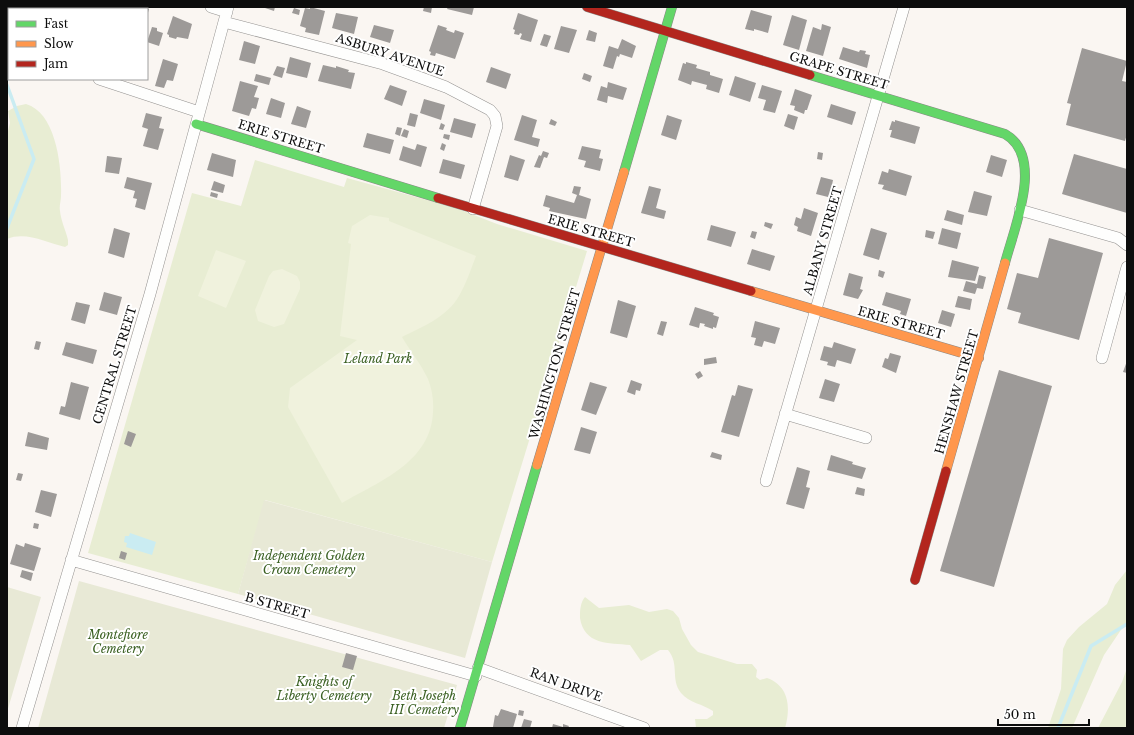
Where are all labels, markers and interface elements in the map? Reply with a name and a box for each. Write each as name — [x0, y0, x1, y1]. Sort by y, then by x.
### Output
legend — [8, 8, 148, 80]
text: Fast — [44, 16, 69, 31]
street label: ASBURY AVENUE — [333, 30, 447, 79]
text: Slow — [44, 36, 74, 51]
street label: GRAPE STREET — [788, 48, 891, 93]
text: Jam — [42, 56, 68, 71]
street label: ERIE STREET — [236, 116, 326, 157]
street label: ALBANY STREET — [799, 184, 845, 298]
street label: ERIE STREET — [546, 211, 636, 250]
street label: WASHINGTON STREET — [526, 286, 583, 442]
street label: CENTRAL STREET — [89, 303, 140, 426]
street label: ERIE STREET — [856, 303, 946, 342]
street label: HENSHAW STREET — [932, 328, 982, 456]
park label: Leland Park — [343, 351, 412, 366]
park label: Independent Golden Crown Cemetery — [252, 548, 366, 577]
street label: B STREET — [243, 589, 311, 622]
park label: Montefiore Cemetery — [87, 627, 148, 656]
street label: RAN DRIVE — [528, 664, 605, 705]
park label: Knights of Liberty Cemetery — [275, 674, 372, 703]
park label: Beth Joseph III Cemetery — [388, 688, 460, 717]
scale bar — [998, 701, 1089, 727]
text: 50 m — [1004, 707, 1036, 722]

